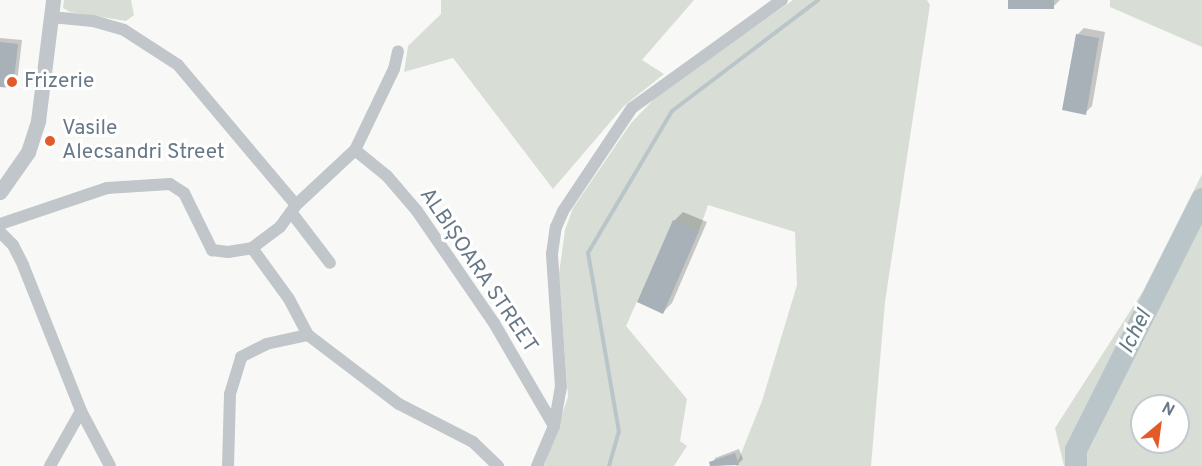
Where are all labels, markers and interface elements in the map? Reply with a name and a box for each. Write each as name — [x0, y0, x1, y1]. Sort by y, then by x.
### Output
place label: Frizerie — [24, 69, 94, 95]
marker: Frizerie — [5, 75, 19, 89]
place label: Vasile Alecsandri Street — [62, 116, 225, 166]
marker: Vasile Alecsandri Street — [43, 134, 57, 148]
street label: ALBIȘOARA STREET — [413, 183, 543, 359]
water label: Ichel — [1114, 306, 1158, 358]
north arrow — [1130, 394, 1190, 454]
text: N — [1158, 398, 1178, 422]

